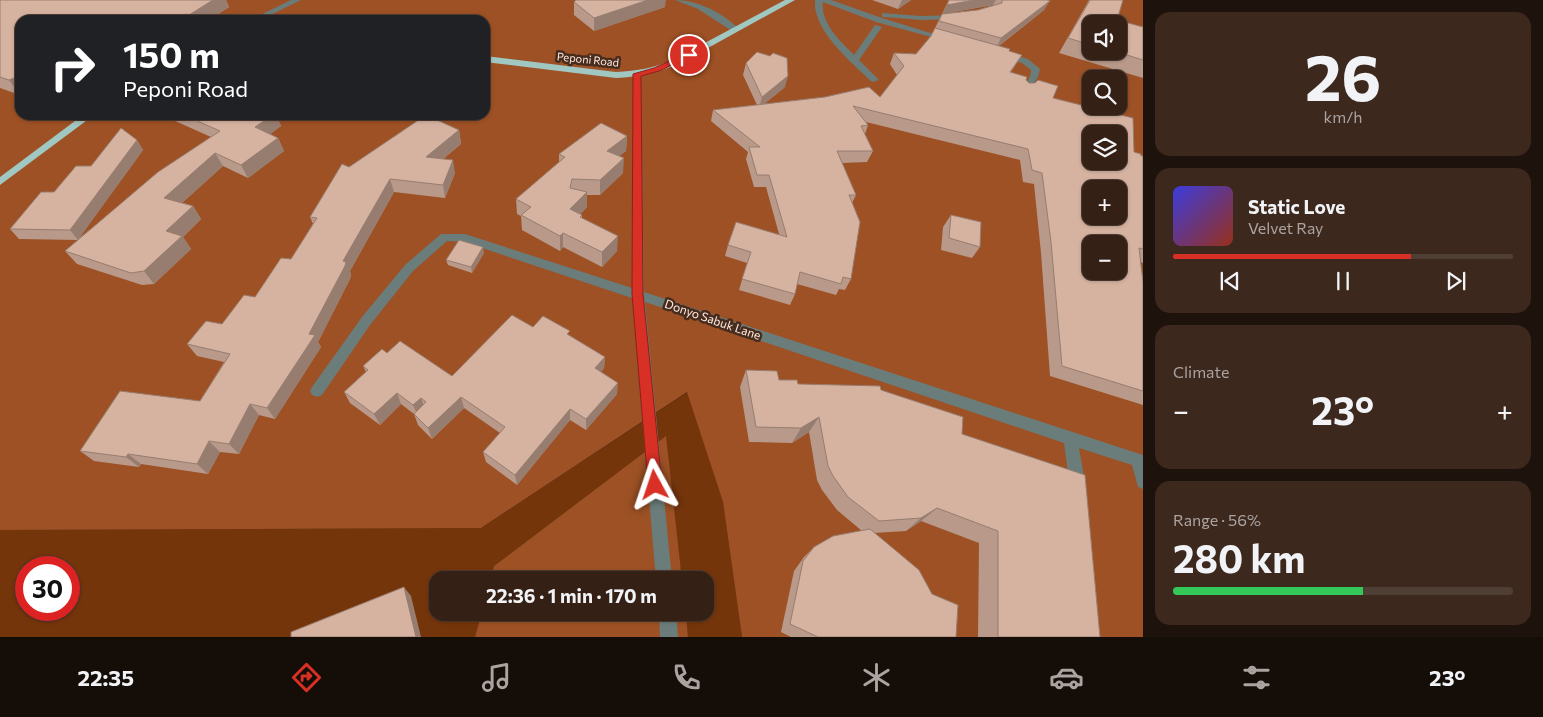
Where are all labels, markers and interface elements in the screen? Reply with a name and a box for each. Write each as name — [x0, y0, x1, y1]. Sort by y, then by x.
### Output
map controls — [1082, 15, 1127, 280]
button: sound — [1082, 15, 1127, 60]
text: 150 m — [123, 32, 220, 75]
pin — [668, 34, 710, 76]
icon: right — [40, 35, 105, 100]
text: 26 — [1305, 35, 1381, 114]
icon: arrive — [675, 41, 703, 69]
street label: Peponi Road — [556, 49, 620, 69]
button: search — [1082, 70, 1127, 115]
text: Peponi Road — [123, 75, 248, 102]
text: km/h — [1324, 107, 1362, 126]
button: layers — [1082, 125, 1127, 170]
button: + — [1082, 180, 1127, 225]
text: Static Love — [1248, 195, 1345, 218]
text: Velvet Ray — [1248, 218, 1323, 237]
button: − — [1082, 235, 1127, 280]
icon: previous — [1216, 267, 1244, 295]
icon: pause — [1329, 267, 1357, 295]
icon: next — [1442, 267, 1470, 295]
street label: Donyo Sabuk Lane — [663, 296, 763, 342]
text: Climate — [1173, 362, 1229, 381]
text: 23° — [1311, 386, 1374, 433]
text: − — [1173, 393, 1189, 427]
text: + — [1497, 393, 1513, 427]
position arrow — [628, 458, 680, 510]
text: Range · 56% — [1173, 510, 1261, 529]
text: 280 km — [1173, 534, 1305, 581]
speed limit sign: 30 — [15, 556, 80, 621]
text: 22:36 · 1 min · 170 m — [486, 584, 657, 607]
icon: directions — [289, 660, 324, 695]
icon: music — [479, 660, 514, 695]
icon: phone — [669, 660, 704, 695]
icon: climate — [859, 660, 894, 695]
icon: car — [1049, 660, 1084, 695]
icon: filters — [1239, 660, 1274, 695]
text: 22:35 — [78, 664, 134, 691]
text: 23° — [1429, 664, 1465, 691]

